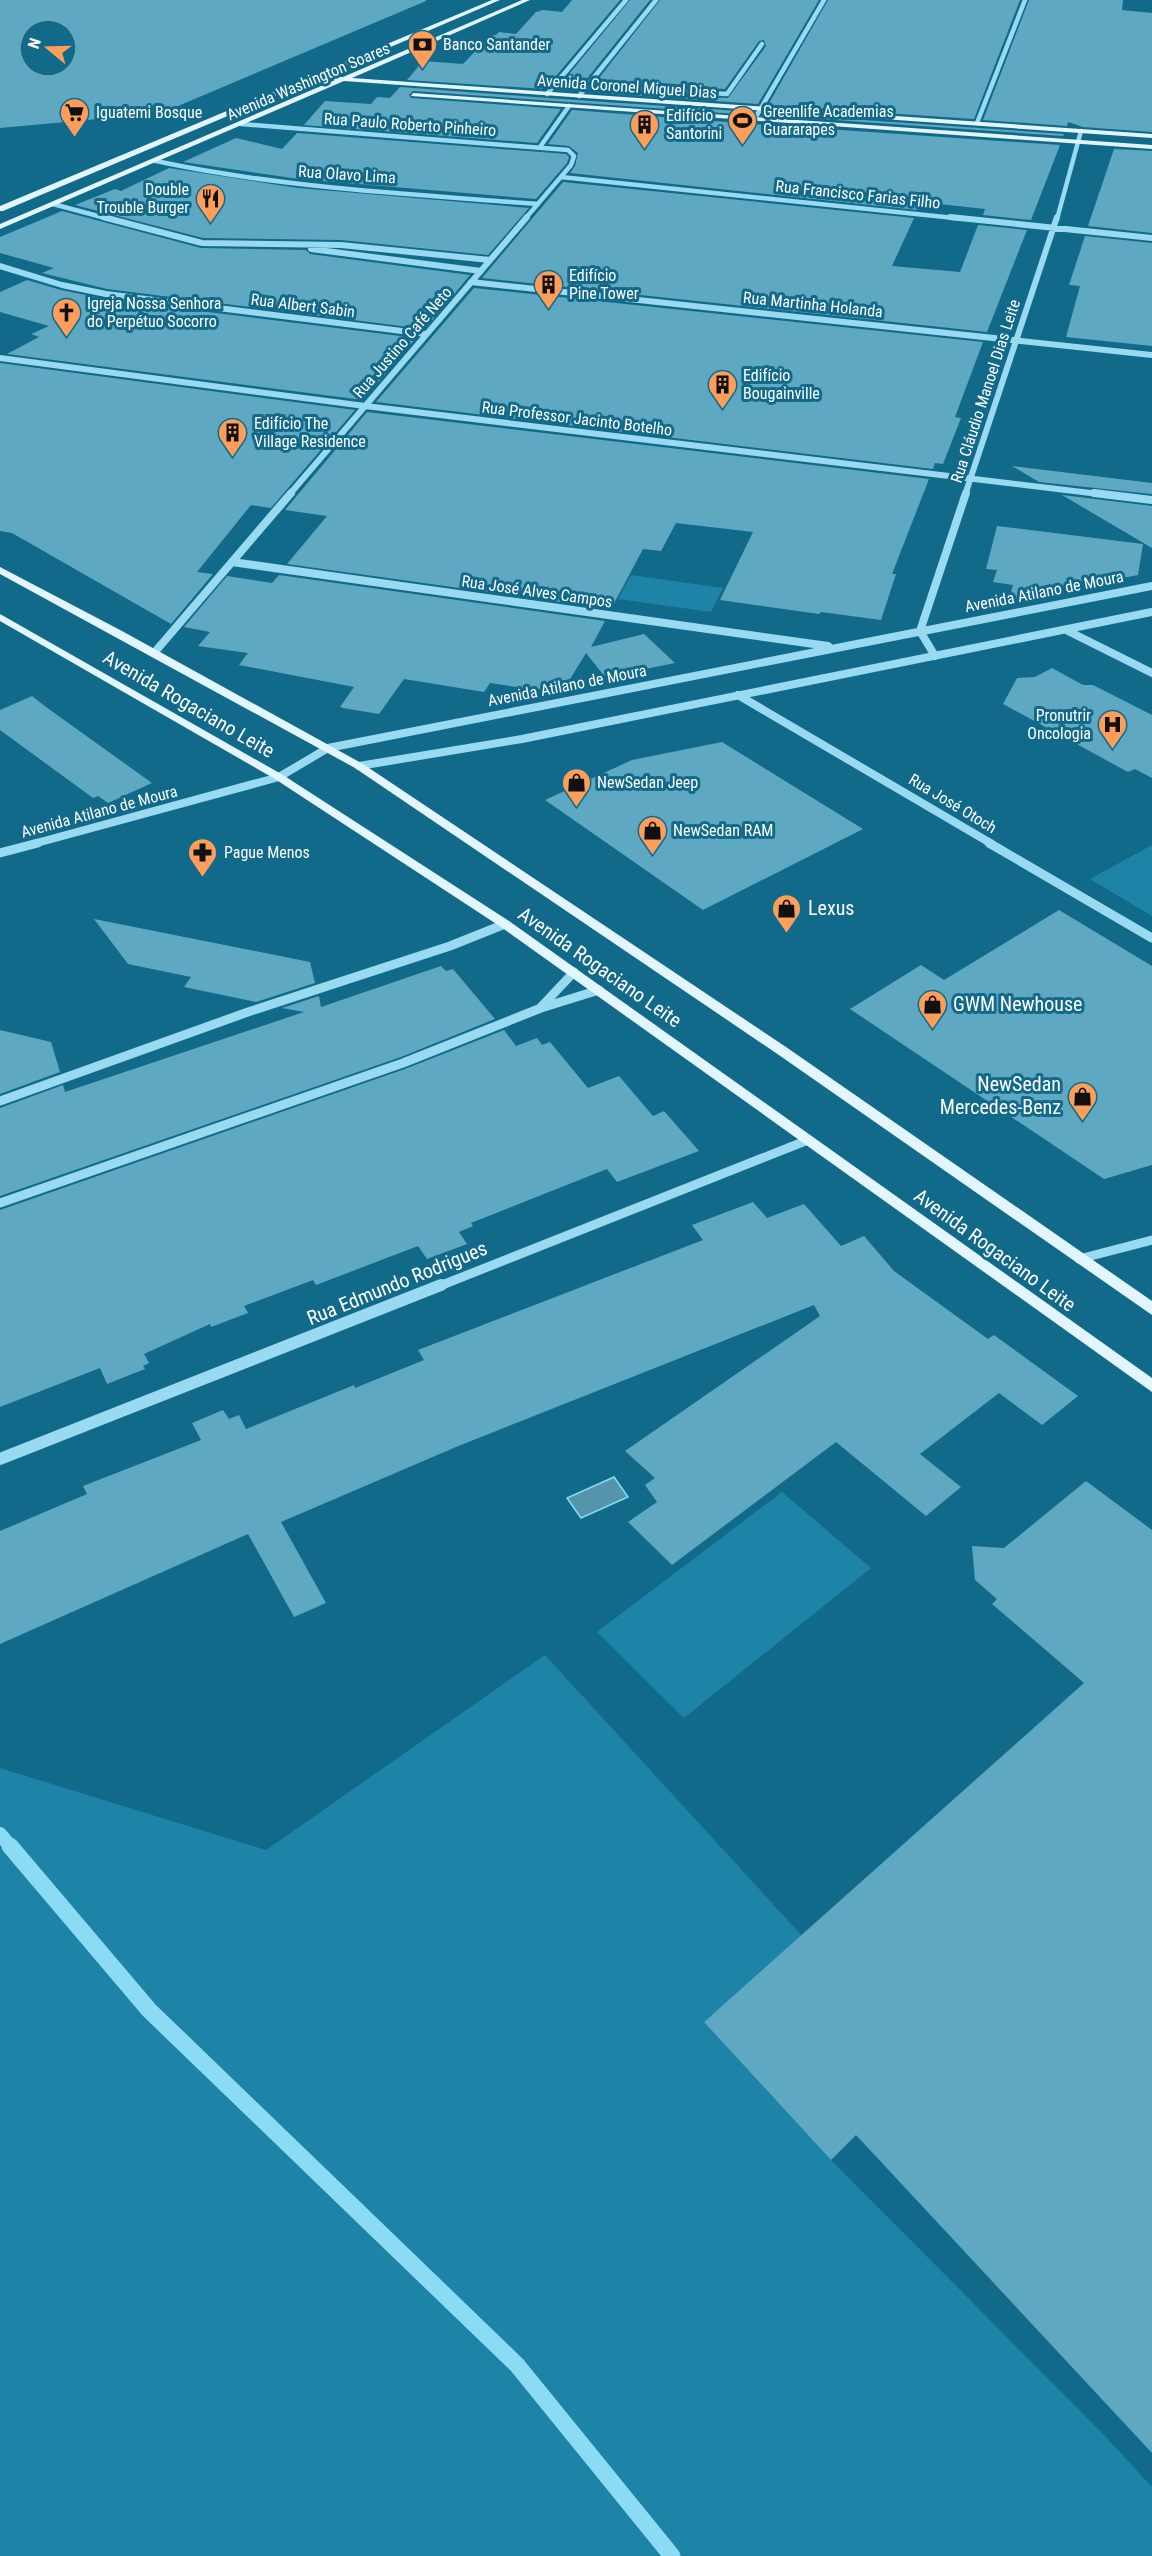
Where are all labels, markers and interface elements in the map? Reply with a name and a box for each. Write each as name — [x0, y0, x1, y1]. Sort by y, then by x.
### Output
north arrow — [18, 18, 78, 78]
bank icon: Banco Santander — [406, 28, 438, 70]
place label: Banco Santander — [443, 35, 551, 54]
text: N — [24, 36, 45, 51]
street label: Avenida Washington Soares — [224, 38, 393, 124]
street label: Avenida Coronel Miguel Dias — [536, 71, 718, 102]
supermarket icon: Iguatemi Bosque — [59, 96, 91, 138]
place label: Greenlife Academias Guararapes — [763, 102, 894, 139]
place label: Iguatemi Bosque — [96, 103, 202, 122]
sports icon: Greenlife Academias Guararapes — [726, 104, 758, 146]
place label: Edifício Santorini — [666, 106, 722, 143]
building icon: Edifício Santorini — [629, 108, 661, 150]
street label: Rua Paulo Roberto Pinheiro — [323, 109, 497, 140]
street label: Rua Olavo Lima — [298, 162, 396, 187]
street label: Rua Francisco Farias Filho — [775, 176, 941, 213]
place label: Double Trouble Burger — [97, 180, 189, 217]
restaurant icon: Double Trouble Burger — [194, 182, 226, 224]
place label: Edifício Pine Tower — [569, 266, 639, 303]
building icon: Edifício Pine Tower — [532, 268, 564, 310]
street label: Rua Justino Café Neto — [349, 283, 456, 402]
street label: Rua Martinha Holanda — [742, 288, 884, 321]
street label: Rua Albert Sabin — [250, 290, 356, 321]
place label: Igreja Nossa Senhora do Perpétuo Socorro — [87, 294, 221, 331]
church icon: Igreja Nossa Senhora do Perpétuo Socorro — [50, 296, 82, 338]
street label: Rua Cláudio Manoel Dias Leite — [947, 297, 1024, 485]
place label: Edifício Bougainville — [743, 366, 820, 403]
building icon: Edifício Bougainville — [706, 368, 738, 410]
street label: Rua Professor Jacinto Botelho — [481, 397, 673, 440]
place label: Edifício The Village Residence — [254, 414, 366, 451]
building icon: Edifício The Village Residence — [217, 416, 249, 458]
street label: Avenida Atilano de Moura — [963, 567, 1125, 616]
street label: Rua José Alves Campos — [460, 572, 613, 611]
street label: Avenida Rogaciano Leite — [99, 645, 279, 763]
street label: Avenida Atilano de Moura — [486, 661, 648, 710]
place label: Pronutrir Oncologia — [1027, 706, 1091, 743]
hospital icon: Pronutrir Oncologia — [1096, 708, 1128, 750]
shop icon: NewSedan Jeep — [560, 766, 592, 808]
street label: Rua José Otoch — [905, 770, 1000, 837]
place label: NewSedan Jeep — [597, 773, 698, 792]
street label: Avenida Atilano de Moura — [19, 781, 179, 842]
shop icon: NewSedan RAM — [636, 814, 668, 856]
place label: NewSedan RAM — [673, 821, 773, 840]
pharmacy icon: Pague Menos — [187, 836, 219, 878]
place label: Pague Menos — [224, 843, 310, 862]
shop icon: Lexus — [771, 892, 803, 934]
place label: Lexus — [808, 896, 854, 920]
street label: Avenida Rogaciano Leite — [514, 902, 686, 1032]
shop icon: GWM Newhouse — [916, 988, 948, 1030]
place label: GWM Newhouse — [953, 992, 1082, 1016]
place label: NewSedan Mercedes-Benz — [940, 1072, 1061, 1119]
shop icon: NewSedan Mercedes-Benz — [1066, 1080, 1098, 1122]
street label: Avenida Rogaciano Leite — [910, 1183, 1080, 1317]
street label: Rua Edmundo Rodrigues — [303, 1236, 491, 1330]

